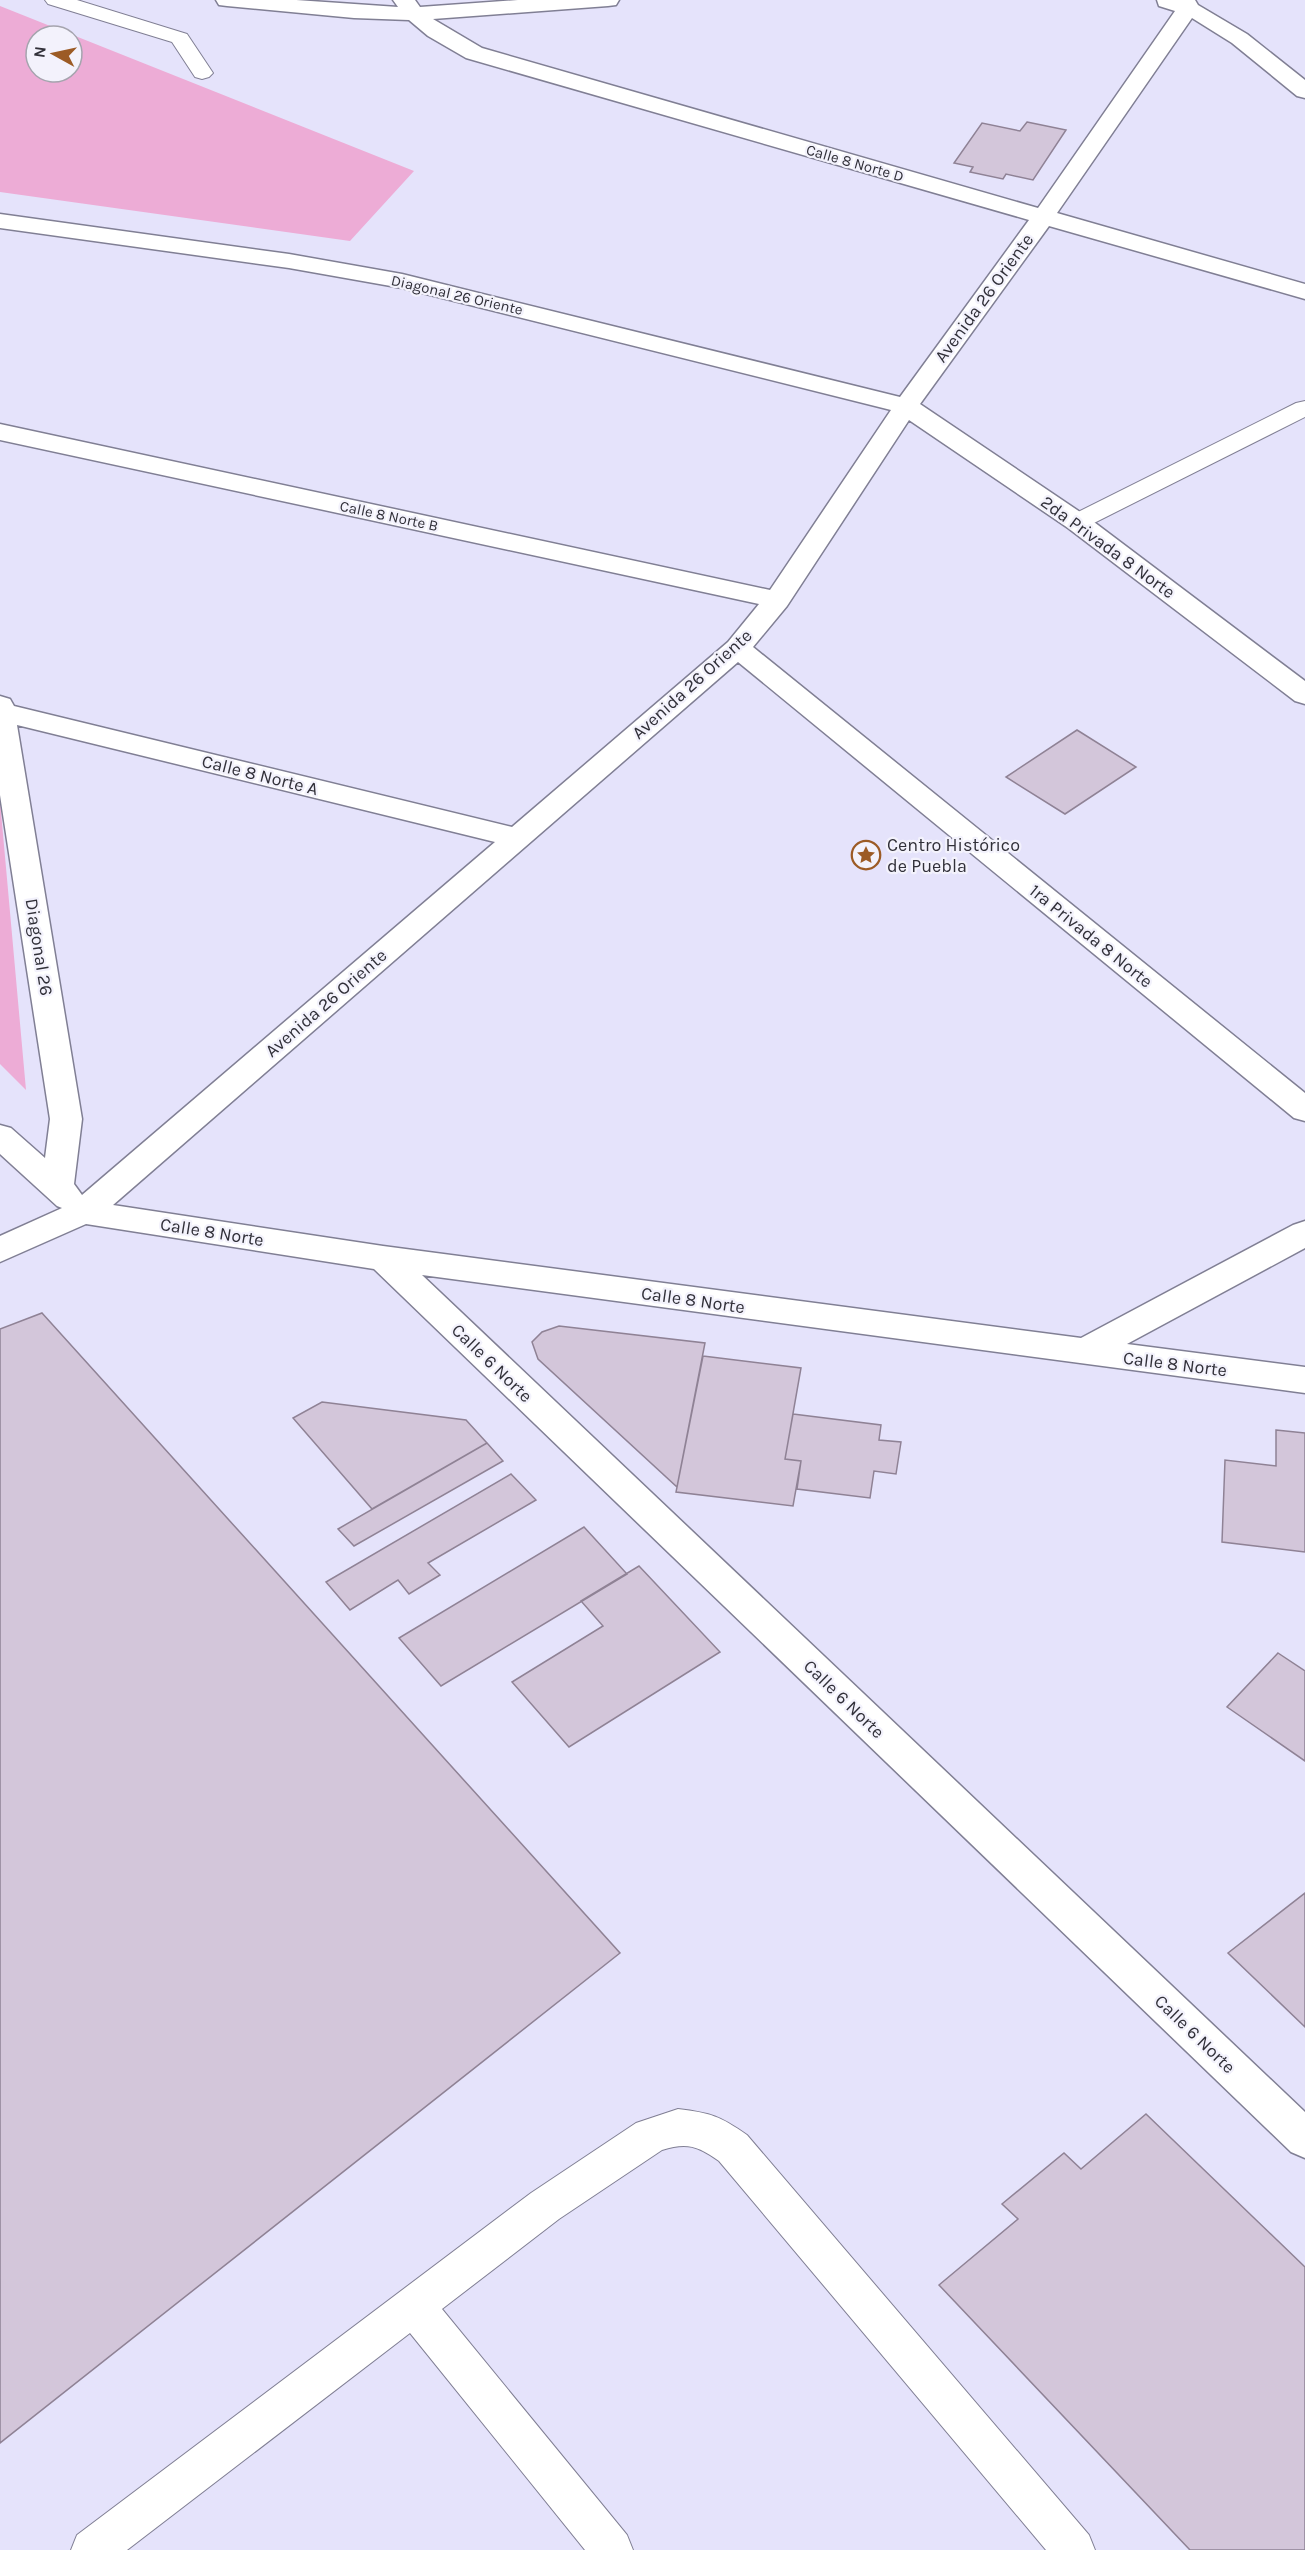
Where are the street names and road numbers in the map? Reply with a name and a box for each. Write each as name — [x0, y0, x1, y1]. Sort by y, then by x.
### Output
street label: Calle 8 Norte D — [804, 140, 906, 186]
street label: Avenida 26 Oriente — [930, 229, 1038, 367]
street label: Diagonal 26 Oriente — [389, 271, 525, 319]
street label: 2da Privada 8 Norte — [1036, 491, 1180, 603]
street label: Calle 8 Norte B — [338, 497, 440, 535]
street label: Avenida 26 Oriente — [627, 624, 757, 744]
street label: Calle 8 Norte A — [200, 750, 320, 800]
street label: 1ra Privada 8 Norte — [1025, 880, 1157, 992]
street label: Diagonal 26 — [20, 897, 58, 997]
street label: Avenida 26 Oriente — [261, 944, 391, 1062]
street label: Calle 8 Norte — [159, 1213, 265, 1251]
street label: Calle 8 Norte — [640, 1282, 746, 1318]
street label: Calle 6 Norte — [447, 1319, 537, 1407]
street label: Calle 8 Norte — [1122, 1347, 1228, 1381]
street label: Calle 6 Norte — [799, 1655, 889, 1743]
street label: Calle 6 Norte — [1150, 1990, 1240, 2078]

